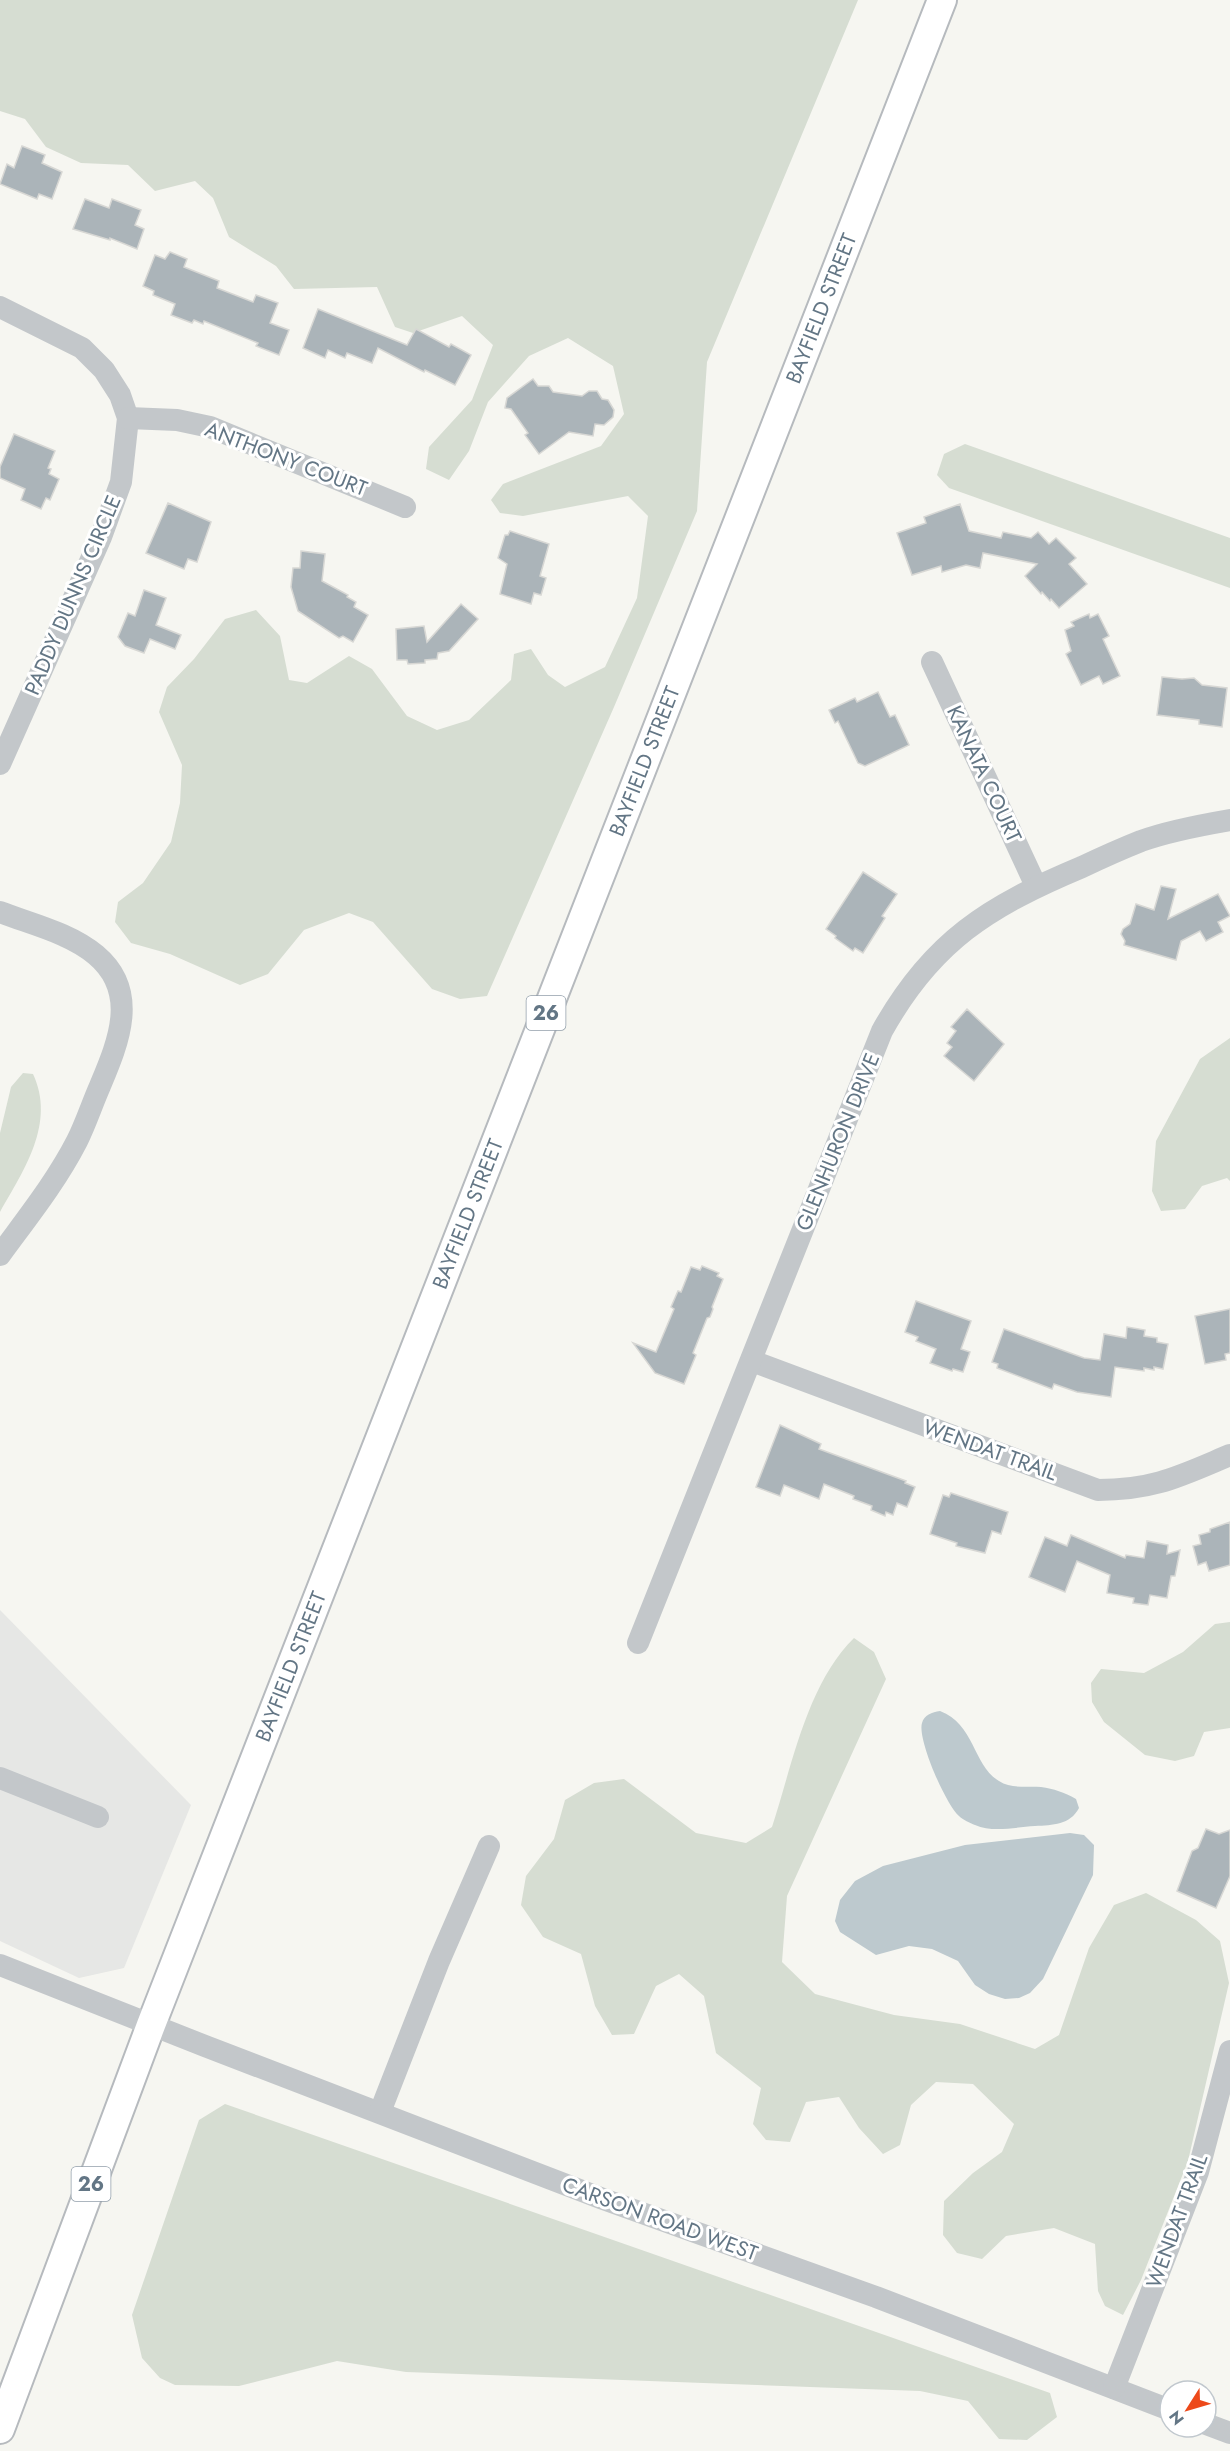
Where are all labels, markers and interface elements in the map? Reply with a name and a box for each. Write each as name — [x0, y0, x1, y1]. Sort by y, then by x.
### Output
street label: BAYFIELD STREET — [779, 229, 864, 388]
street label: ANTHONY COURT — [201, 414, 372, 504]
street label: PADDY DUNNS CIRCLE — [17, 490, 129, 700]
street label: BAYFIELD STREET — [602, 682, 688, 841]
street label: KANATA COURT — [939, 701, 1029, 848]
road number: 26 — [526, 996, 566, 1030]
street label: GLENHURON DRIVE — [789, 1049, 887, 1235]
street label: BAYFIELD STREET — [425, 1134, 511, 1293]
street label: WENDAT TRAIL — [919, 1412, 1062, 1488]
street label: BAYFIELD STREET — [248, 1587, 334, 1746]
street label: WENDAT TRAIL — [1139, 2149, 1215, 2292]
road number: 26 — [72, 2167, 110, 2201]
street label: CARSON ROAD WEST — [558, 2170, 762, 2268]
north arrow — [1158, 2379, 1218, 2439]
text: N — [1163, 2406, 1189, 2430]

